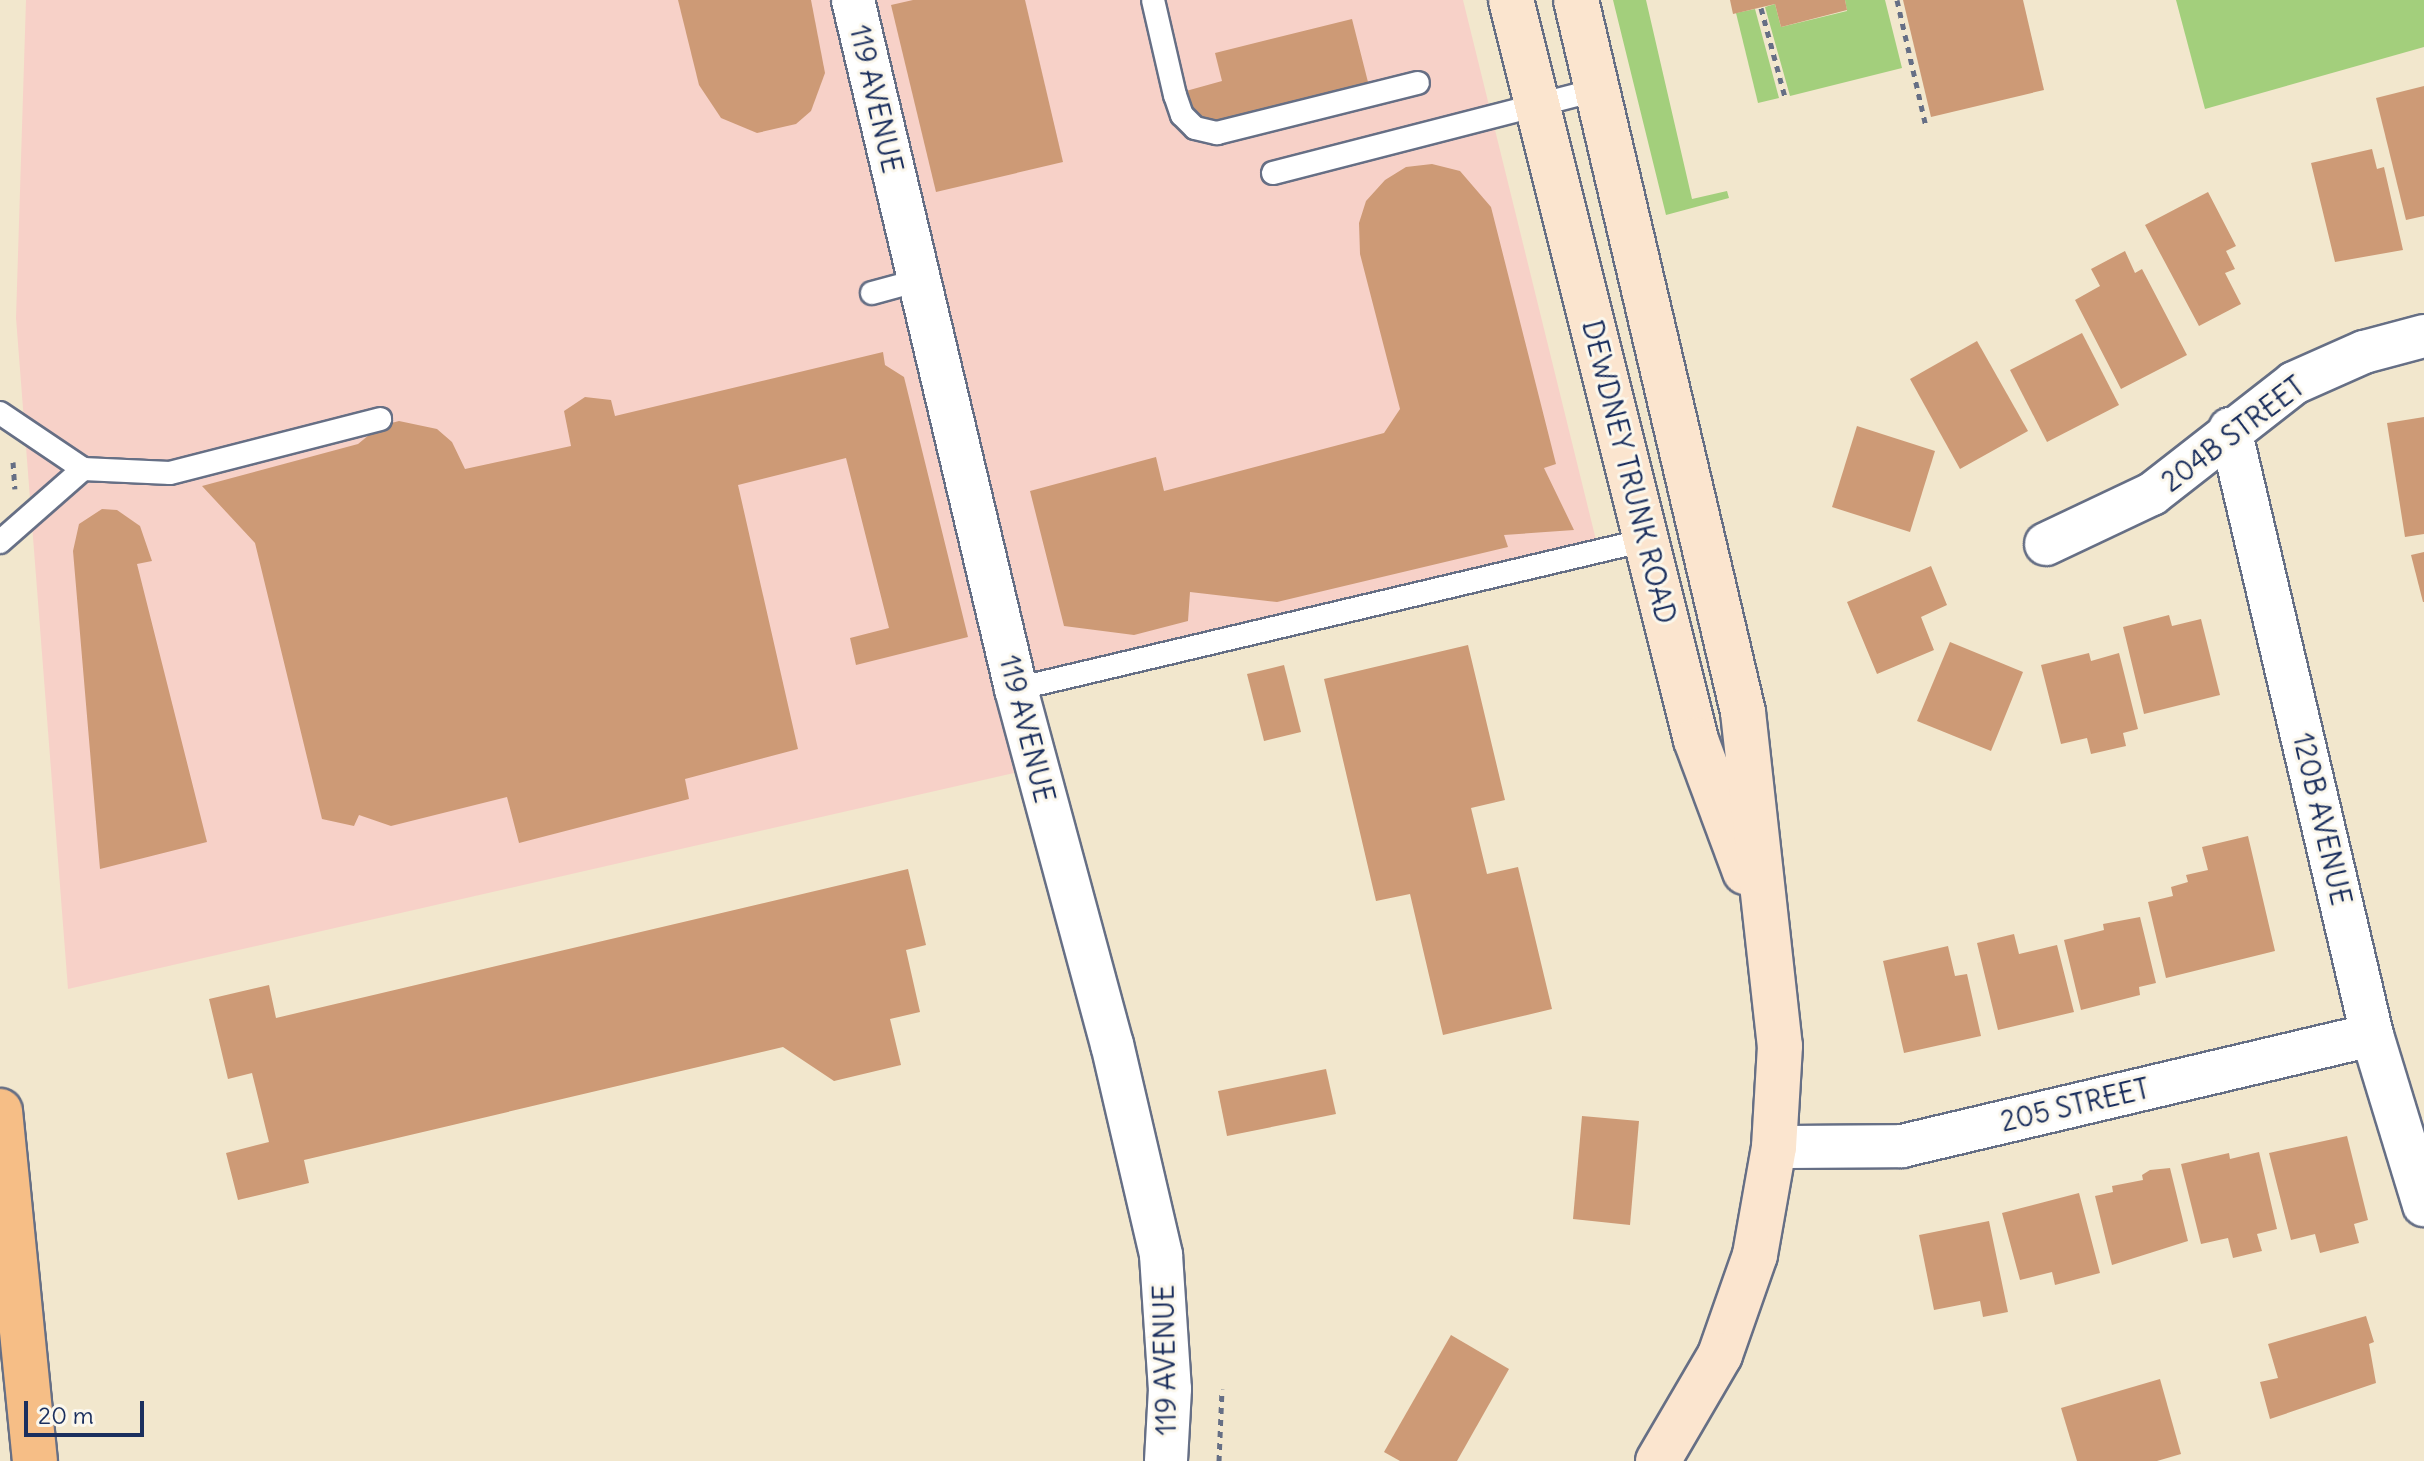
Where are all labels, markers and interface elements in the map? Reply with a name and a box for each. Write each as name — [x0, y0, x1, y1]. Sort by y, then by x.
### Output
street label: 119 AVENUE — [843, 22, 909, 176]
street label: DEWDNEY TRUNK ROAD — [1575, 317, 1683, 627]
street label: 204B STREET — [2155, 369, 2311, 499]
street label: 119 AVENUE — [992, 652, 1062, 806]
street label: 120B AVENUE — [2286, 730, 2358, 908]
street label: 205 STREET — [1997, 1072, 2153, 1138]
street label: 119 AVENUE — [1147, 1284, 1183, 1436]
scale bar — [28, 1385, 148, 1435]
text: 20 m — [38, 1400, 94, 1430]

